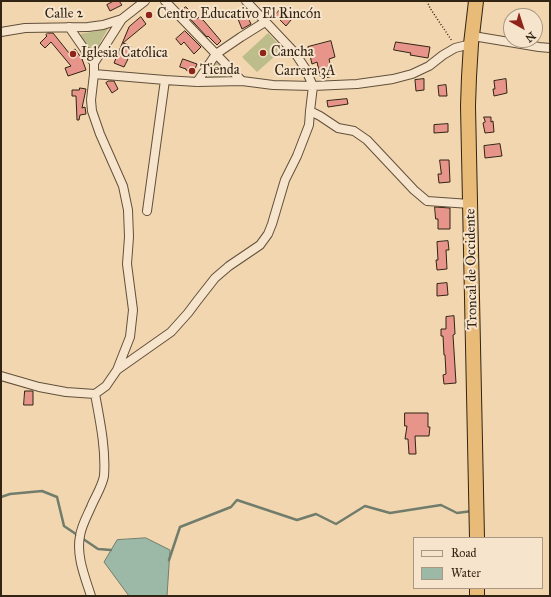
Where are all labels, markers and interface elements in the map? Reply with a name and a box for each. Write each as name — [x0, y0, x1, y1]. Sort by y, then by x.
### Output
street label: Calle 2 — [44, 5, 84, 23]
place label: Centro Educativo El Rincón — [157, 7, 321, 23]
north arrow — [503, 8, 543, 48]
marker: Centro Educativo El Rincón — [144, 10, 154, 20]
text: N — [523, 29, 538, 45]
place label: Cancha — [271, 45, 314, 61]
place label: Iglesia Católica — [81, 46, 168, 62]
marker: Cancha — [258, 48, 268, 58]
marker: Iglesia Católica — [68, 49, 78, 59]
place label: Tienda — [200, 63, 240, 79]
street label: Carrera 3A — [275, 64, 335, 80]
marker: Tienda — [187, 66, 197, 76]
street label: Troncal de Occidente — [463, 208, 481, 330]
legend — [413, 537, 543, 589]
text: Road — [451, 546, 477, 560]
text: Water — [451, 566, 481, 580]

